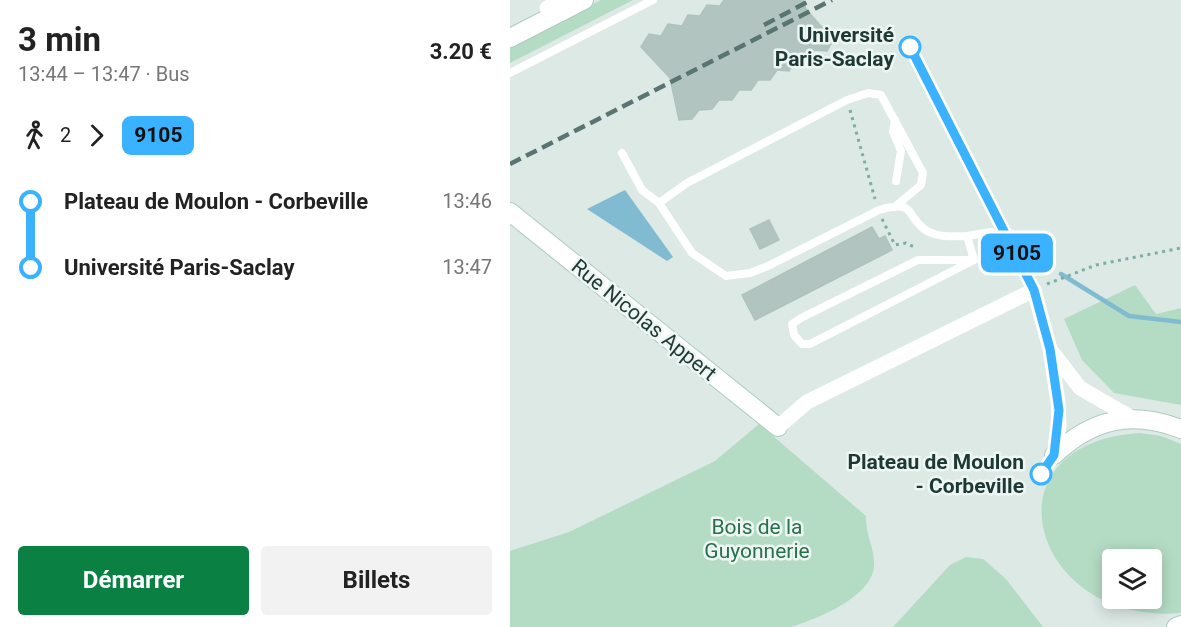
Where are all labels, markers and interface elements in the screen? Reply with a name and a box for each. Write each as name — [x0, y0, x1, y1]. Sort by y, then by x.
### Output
text: 3 min — [18, 20, 101, 59]
place label: Université Paris-Saclay — [775, 23, 894, 71]
marker: Université Paris-Saclay — [899, 36, 921, 58]
text: 3.20 € — [430, 39, 492, 64]
text: 13:44 – 13:47 · Bus — [18, 62, 190, 86]
icon: walk — [18, 119, 51, 152]
icon: forward — [80, 119, 113, 152]
text: 2 — [60, 123, 71, 147]
text: 9105 — [134, 123, 182, 147]
text: Plateau de Moulon - Corbeville — [64, 189, 368, 214]
text: 13:46 — [442, 189, 492, 213]
line badge: 9105 — [975, 234, 1059, 272]
text: 9105 — [993, 241, 1041, 265]
street label: Rue Nicolas Appert — [567, 254, 721, 386]
text: Université Paris-Saclay — [64, 255, 294, 280]
text: 13:47 — [442, 255, 492, 279]
place label: Plateau de Moulon - Corbeville — [847, 450, 1024, 498]
marker: Plateau de Moulon - Corbeville — [1030, 463, 1052, 485]
park label: Bois de la Guyonnerie — [704, 515, 810, 563]
button: Démarrer — [18, 546, 249, 615]
button: Billets — [261, 546, 492, 615]
map controls — [1102, 549, 1162, 609]
button: layers — [1102, 549, 1162, 609]

